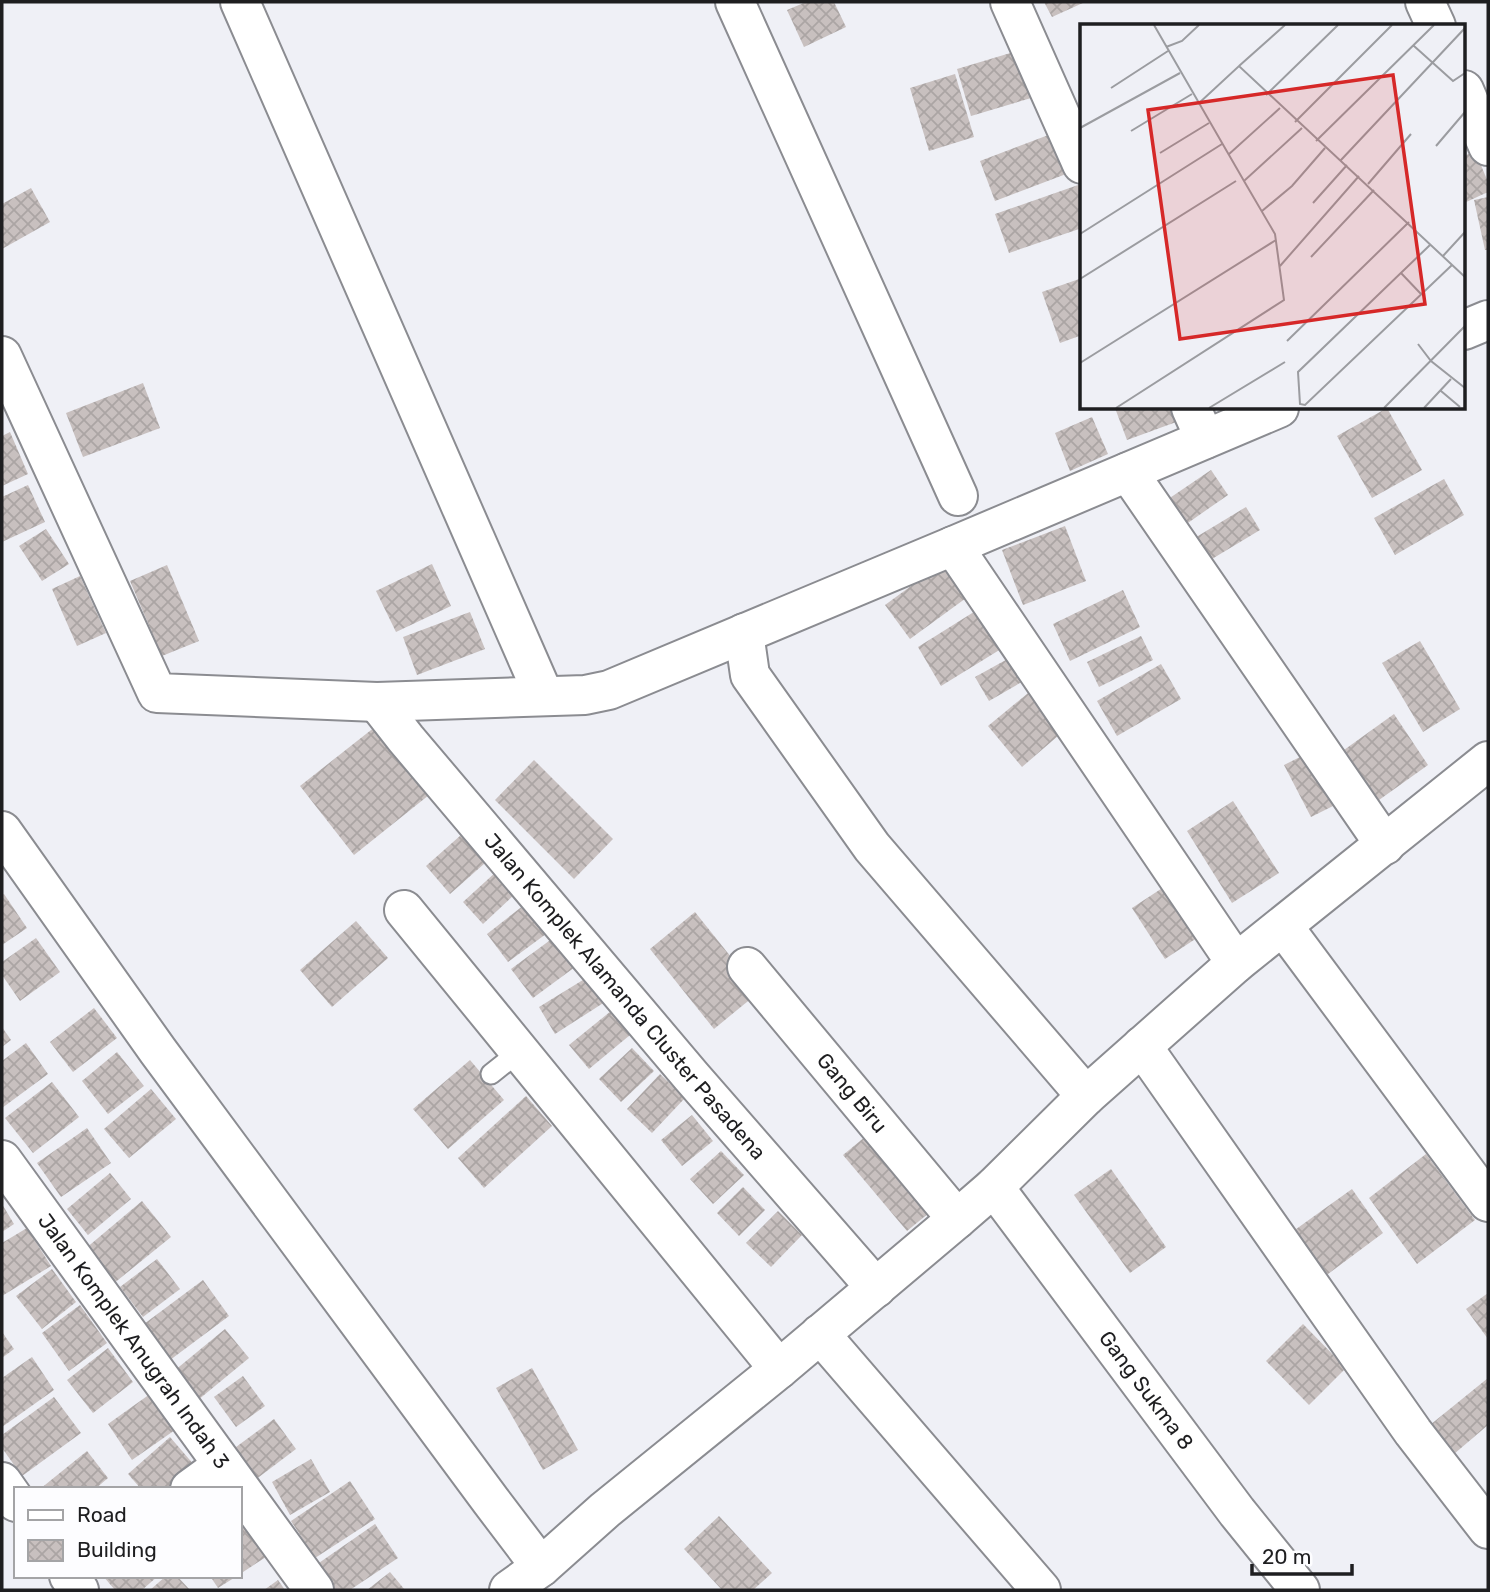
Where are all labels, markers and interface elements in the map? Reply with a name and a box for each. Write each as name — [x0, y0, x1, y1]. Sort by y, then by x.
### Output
inset map — [1080, 24, 1466, 410]
street label: Jalan Komplek Alamanda Cluster Pasadena — [479, 828, 771, 1165]
street label: Gang Biru — [812, 1048, 893, 1138]
street label: Jalan Komplek Anugrah Indah 3 — [33, 1208, 235, 1474]
street label: Gang Sukma 8 — [1094, 1326, 1199, 1454]
legend — [14, 1487, 242, 1578]
text: Road — [77, 1502, 127, 1527]
scale bar — [1252, 1532, 1352, 1576]
text: Building — [77, 1537, 157, 1562]
text: 20 m — [1262, 1544, 1311, 1569]

